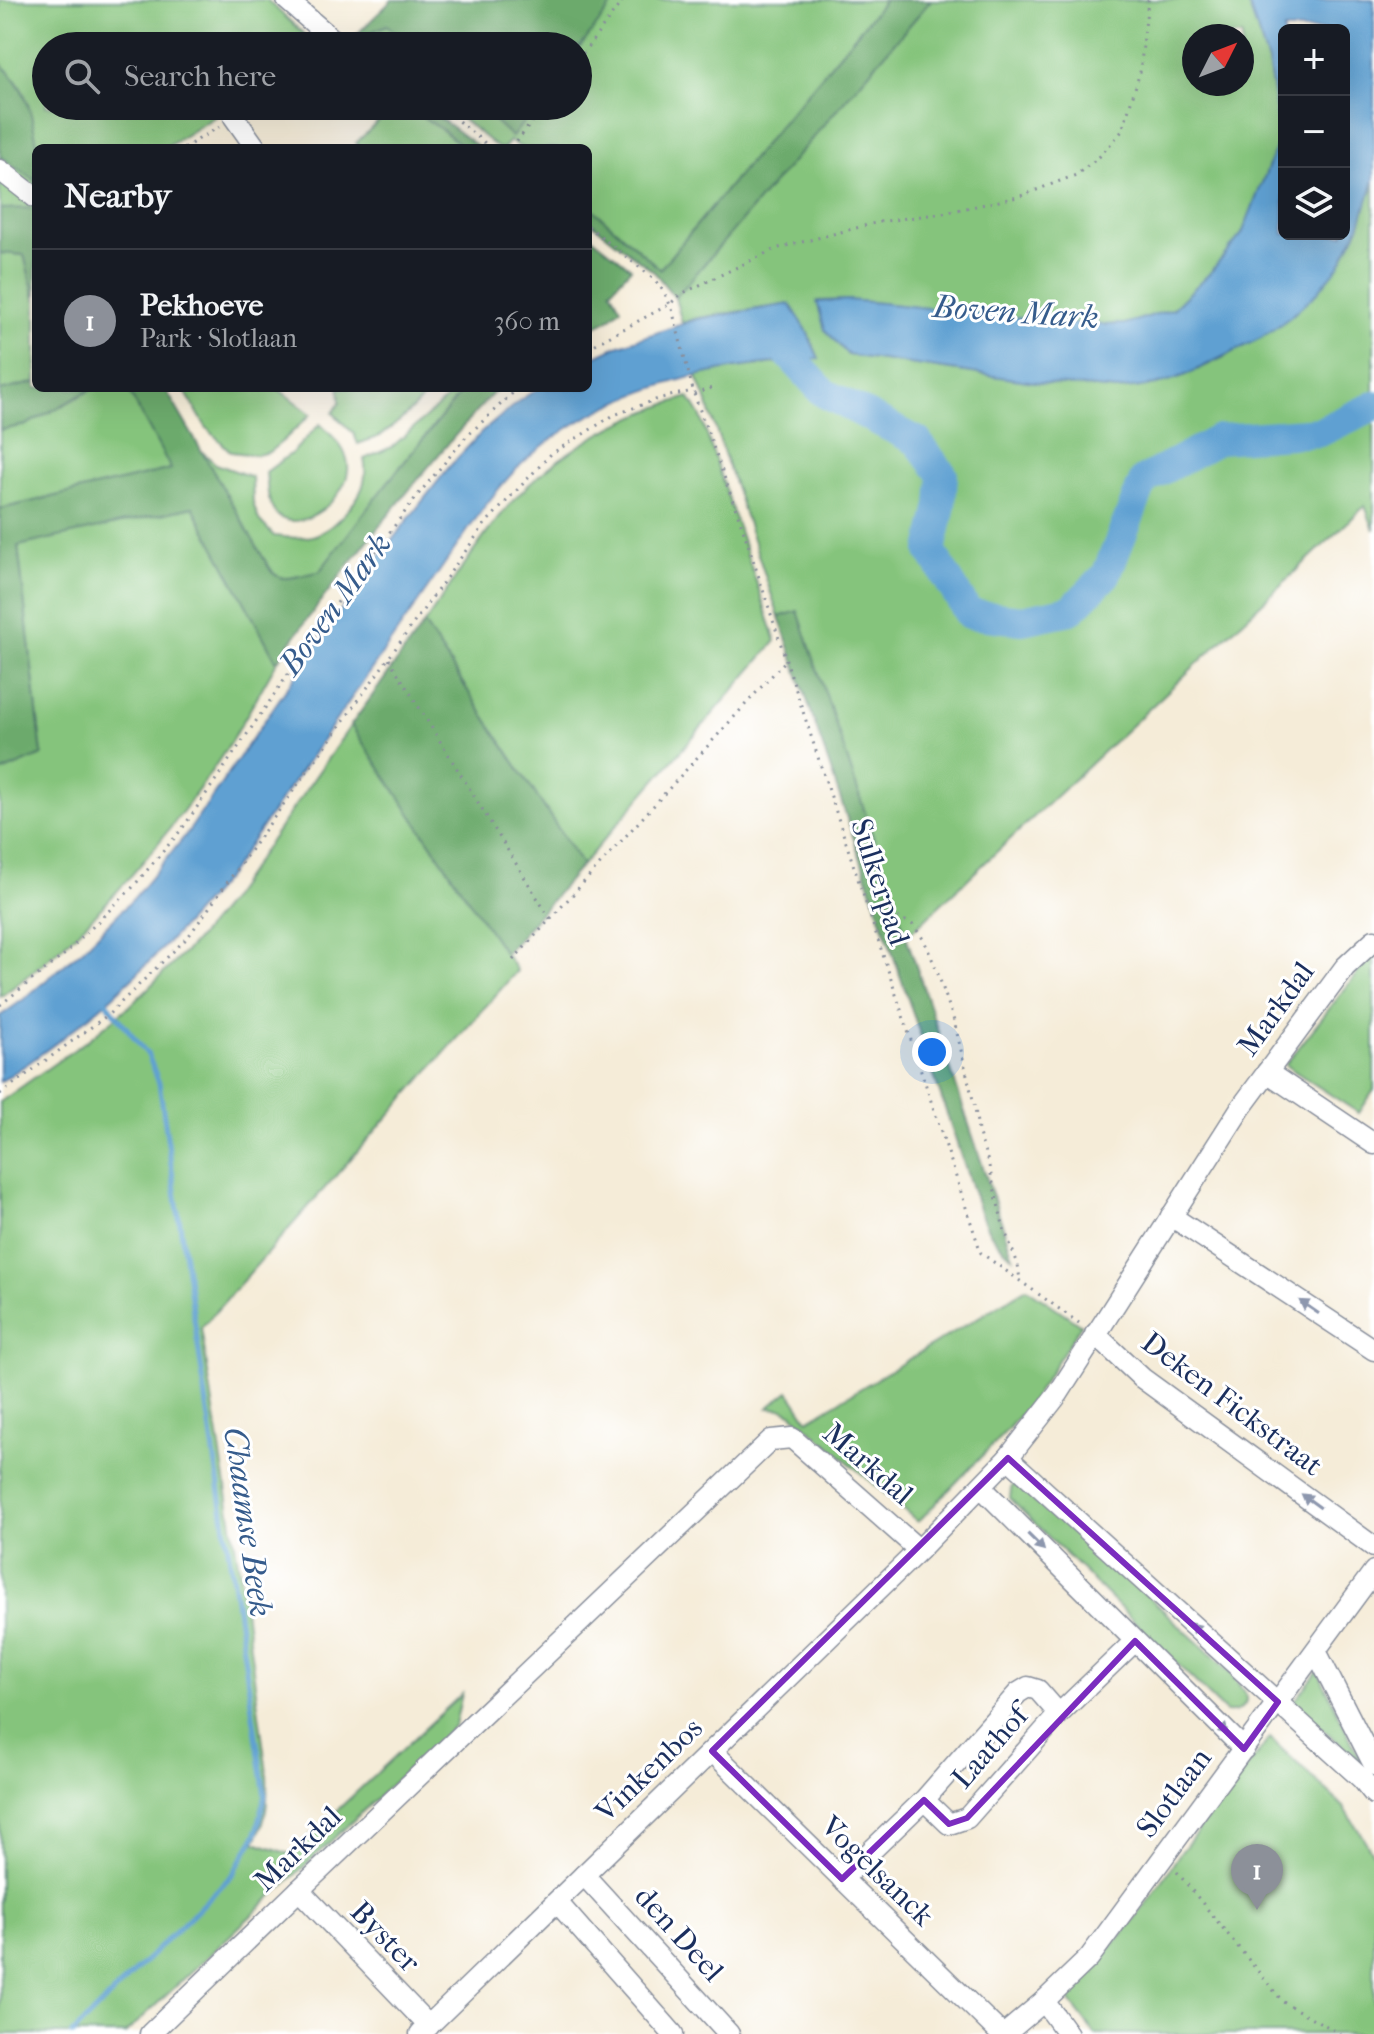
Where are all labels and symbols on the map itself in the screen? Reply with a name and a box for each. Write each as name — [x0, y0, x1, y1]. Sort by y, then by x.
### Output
north arrow — [1182, 24, 1254, 96]
water label: Boven Mark — [930, 288, 1100, 336]
water label: Boven Mark — [270, 526, 399, 684]
street label: Sulkerpad — [843, 815, 917, 950]
street label: Markdal — [1230, 955, 1322, 1063]
your location — [912, 1032, 952, 1072]
one-way arrow — [1298, 1300, 1320, 1314]
street label: Deken Fickstraat — [1135, 1325, 1330, 1484]
street label: Markdal — [816, 1416, 920, 1512]
water label: Chaamse Beek — [216, 1425, 280, 1619]
one-way arrow — [1301, 1493, 1321, 1509]
one-way arrow — [1026, 1532, 1045, 1551]
one-way arrow — [1190, 1623, 1210, 1640]
street label: Laathof — [945, 1694, 1039, 1796]
street label: Vinkenbos — [588, 1711, 710, 1830]
one-way arrow — [1210, 1716, 1229, 1735]
street label: Slotlaan — [1129, 1741, 1219, 1845]
street label: Markdal — [247, 1799, 349, 1899]
street label: Vogelsanck — [813, 1808, 941, 1934]
pin: 1 — [1231, 1844, 1283, 1910]
street label: den Deel — [627, 1879, 731, 1989]
street label: Byster — [343, 1894, 427, 1980]

